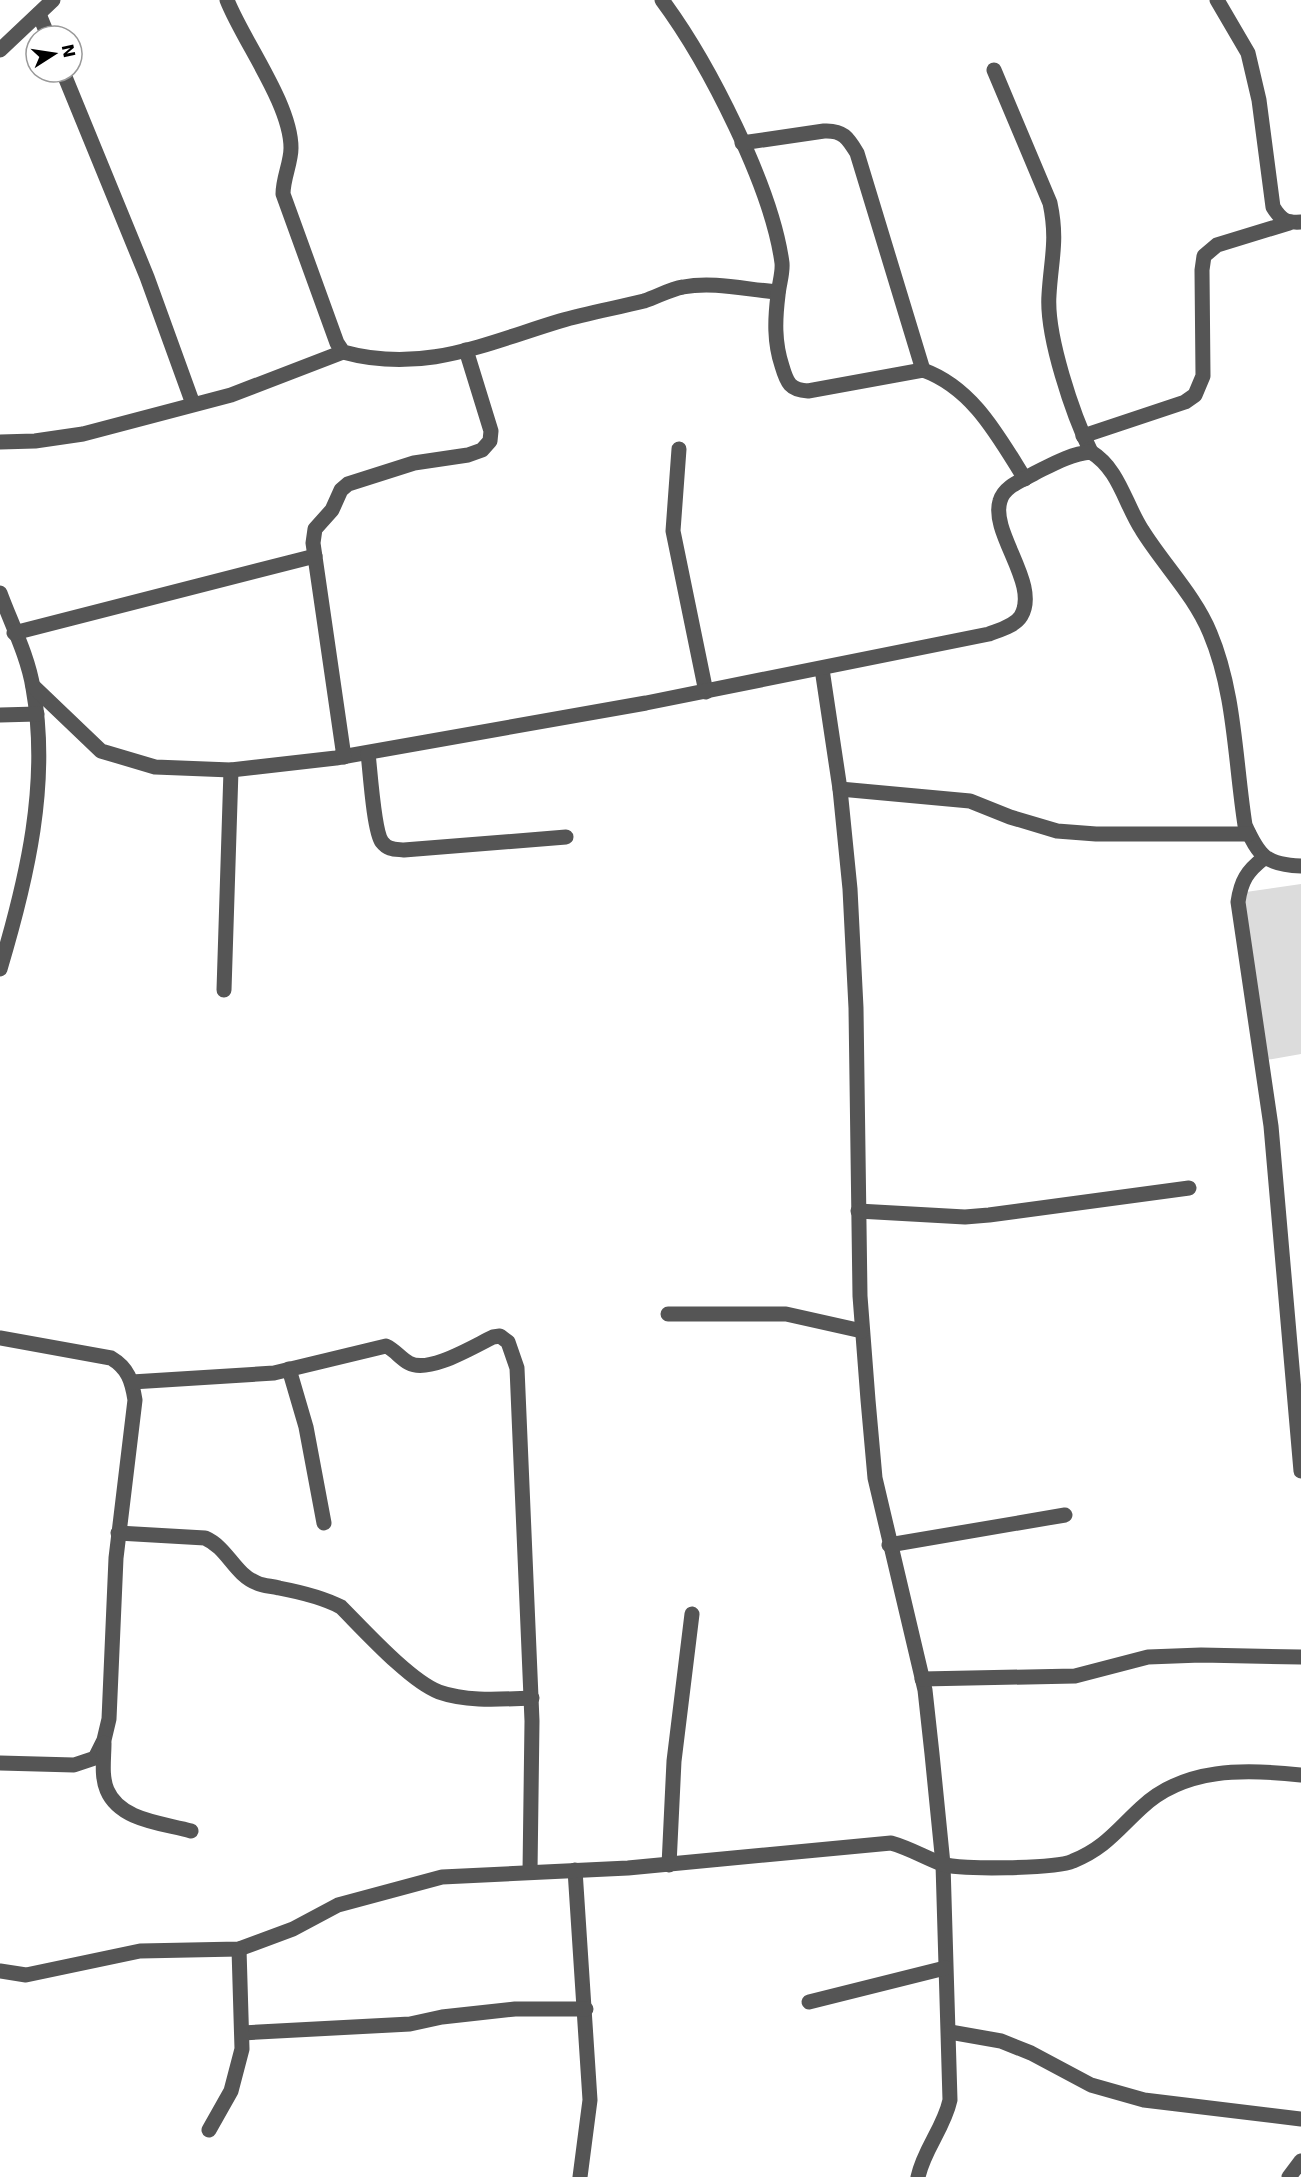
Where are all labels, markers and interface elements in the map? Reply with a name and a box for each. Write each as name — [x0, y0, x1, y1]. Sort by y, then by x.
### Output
north arrow — [24, 24, 84, 84]
text: N — [57, 42, 79, 60]

